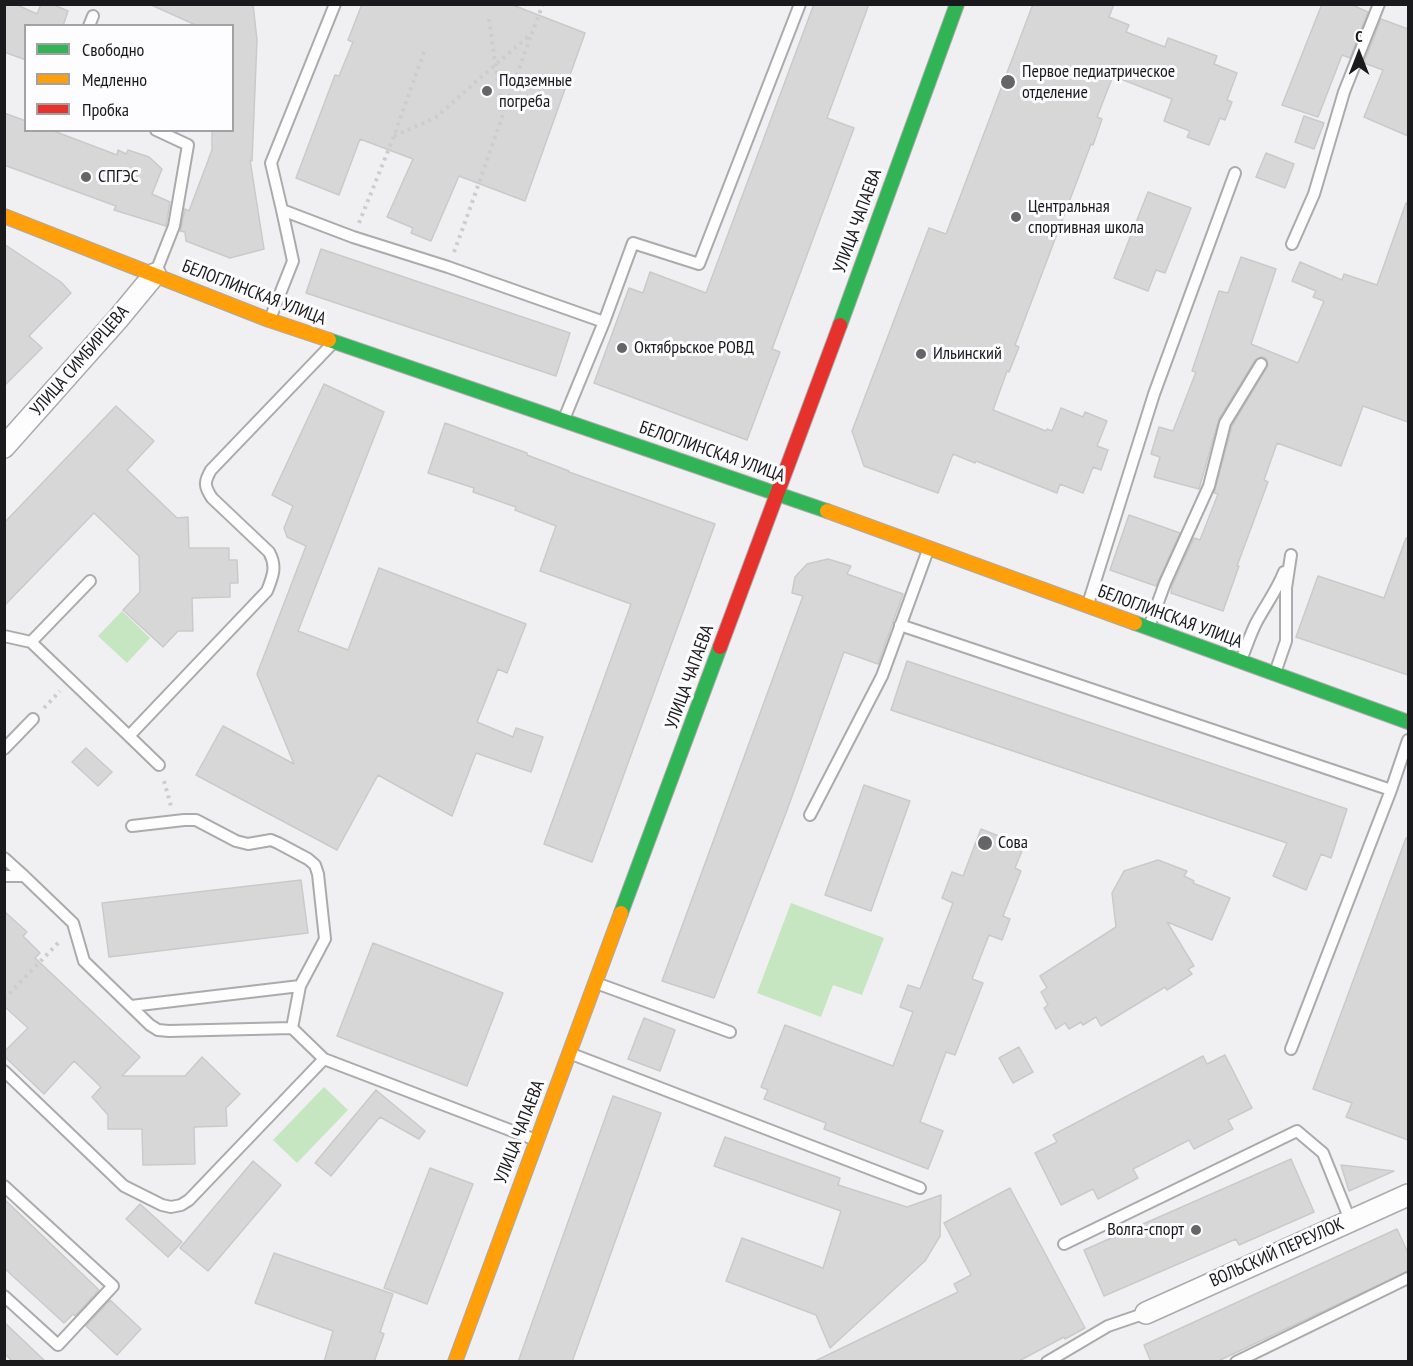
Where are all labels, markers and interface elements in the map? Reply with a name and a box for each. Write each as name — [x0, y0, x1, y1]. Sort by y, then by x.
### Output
legend — [24, 24, 234, 132]
north arrow — [1329, 24, 1389, 84]
text: С — [1355, 26, 1363, 46]
text: Свободно — [82, 38, 144, 61]
place label: Первое педиатрическое отделение — [1022, 61, 1175, 104]
text: Медленно — [82, 68, 147, 91]
place label: Подземные погреба — [499, 70, 572, 112]
marker: Первое педиатрическое отделение — [999, 73, 1017, 91]
marker: Подземные погреба — [480, 84, 494, 98]
text: Пробка — [82, 98, 129, 121]
place label: СПГЭС — [98, 166, 139, 188]
street label: УЛИЦА ЧАПАЕВА — [829, 166, 887, 276]
marker: СПГЭС — [79, 170, 93, 184]
place label: Центральная спортивная школа — [1028, 196, 1144, 238]
marker: Центральная спортивная школа — [1009, 210, 1023, 224]
street label: БЕЛОГЛИНСКАЯ УЛИЦА — [179, 256, 329, 330]
street label: УЛИЦА СИМБИРЦЕВА — [26, 301, 134, 421]
place label: Октябрьское РОВД — [634, 337, 754, 359]
marker: Октябрьское РОВД — [615, 341, 629, 355]
place label: Ильинский — [933, 343, 1002, 365]
marker: Ильинский — [914, 347, 928, 361]
street label: БЕЛОГЛИНСКАЯ УЛИЦА — [636, 417, 788, 487]
street label: БЕЛОГЛИНСКАЯ УЛИЦА — [1095, 581, 1245, 653]
street label: УЛИЦА ЧАПАЕВА — [661, 622, 719, 732]
place label: Сова — [998, 832, 1028, 854]
marker: Сова — [976, 834, 994, 852]
street label: УЛИЦА ЧАПАЕВА — [490, 1077, 550, 1187]
street label: ВОЛЬСКИЙ ПЕРЕУЛОК — [1207, 1214, 1347, 1292]
place label: Волга-спорт — [1107, 1219, 1184, 1241]
marker: Волга-спорт — [1189, 1223, 1203, 1237]

